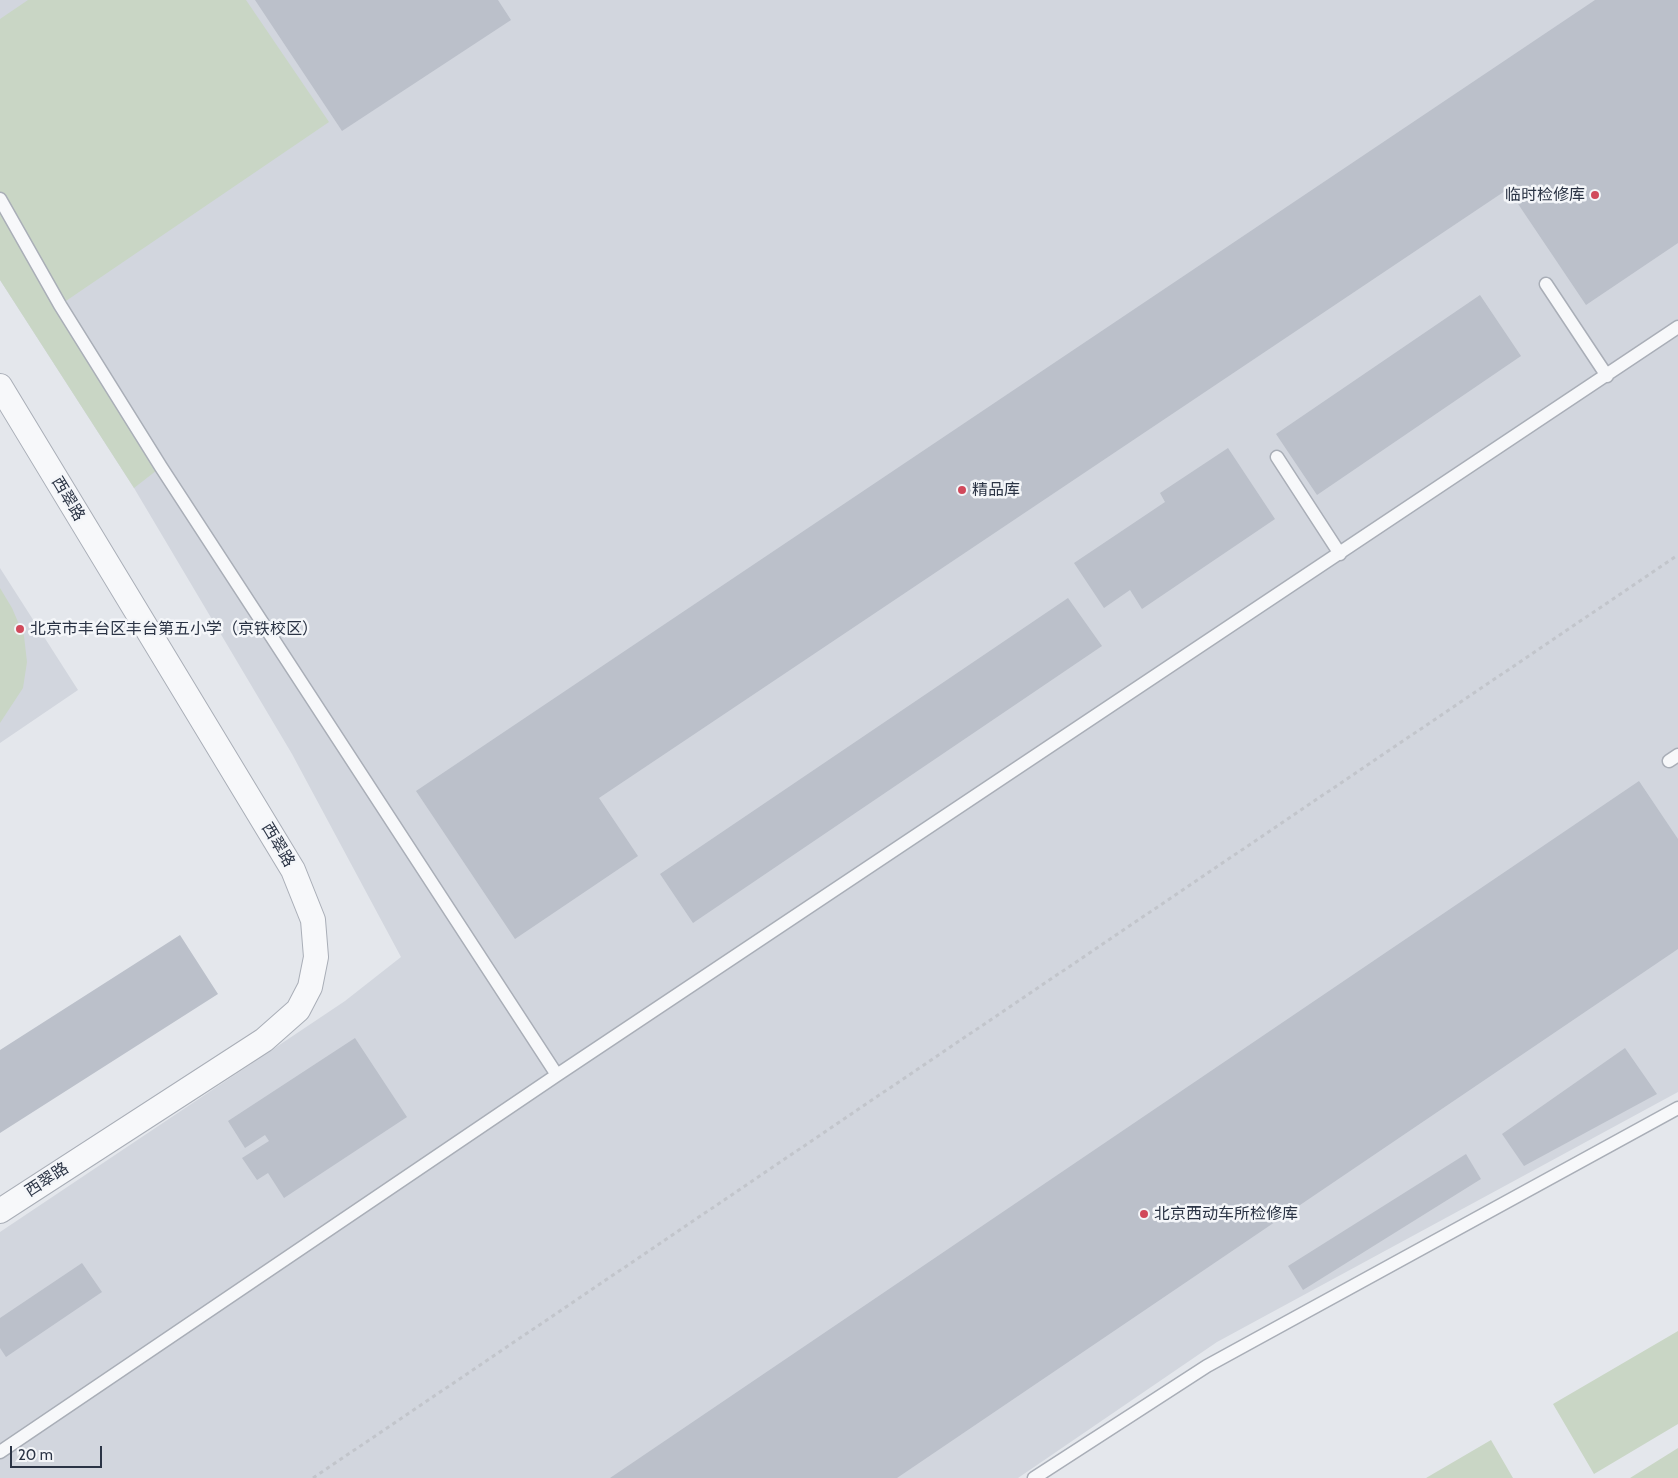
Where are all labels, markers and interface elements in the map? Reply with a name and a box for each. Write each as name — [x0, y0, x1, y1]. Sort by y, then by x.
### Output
place label: 临时检修库 — [1505, 185, 1585, 205]
marker: 临时检修库 — [1589, 189, 1601, 201]
street label: 西翠路 — [47, 473, 89, 525]
place label: 精品库 — [972, 480, 1020, 500]
marker: 精品库 — [956, 484, 968, 496]
place label: 北京市丰台区丰台第五小学（京铁校区） — [30, 619, 318, 639]
marker: 北京市丰台区丰台第五小学（京铁校区） — [14, 623, 26, 635]
street label: 西翠路 — [257, 819, 299, 871]
street label: 西翠路 — [22, 1159, 72, 1201]
place label: 北京西动车所检修库 — [1154, 1204, 1298, 1224]
marker: 北京西动车所检修库 — [1138, 1208, 1150, 1220]
scale bar — [12, 1436, 105, 1468]
text: 20 m — [18, 1446, 53, 1464]

